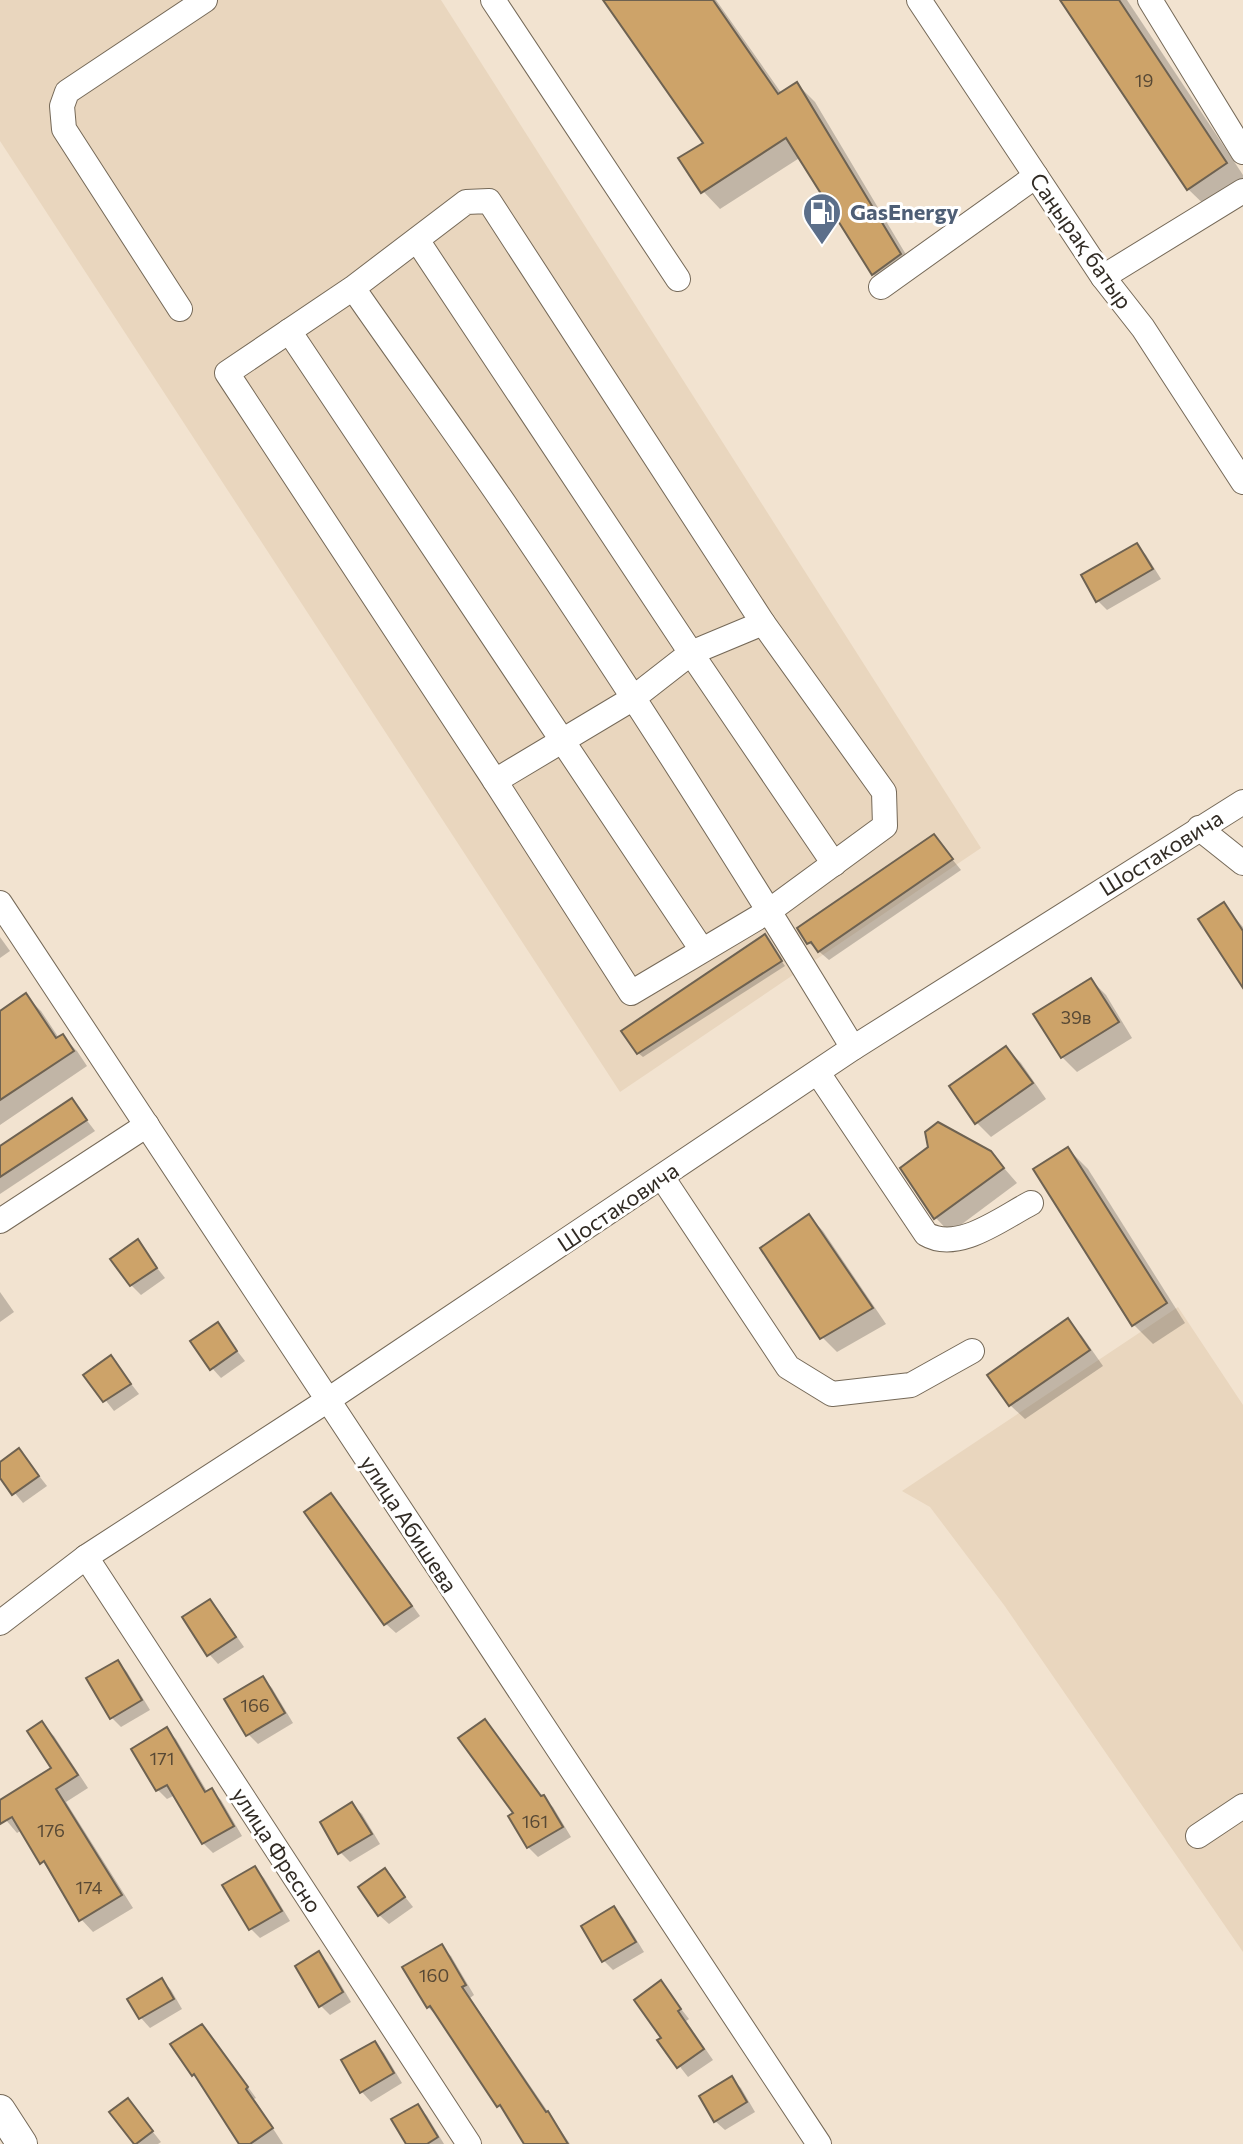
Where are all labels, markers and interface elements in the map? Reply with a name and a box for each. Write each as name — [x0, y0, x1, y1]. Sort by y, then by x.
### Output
house number: 19 — [1135, 69, 1153, 91]
street label: Саңырақ батыр — [1024, 167, 1138, 314]
fuel station icon: GasEnergy — [801, 191, 843, 246]
place label: GasEnergy — [850, 198, 959, 225]
street label: Шостаковича — [1094, 804, 1227, 901]
house number: 39в — [1061, 1006, 1091, 1028]
street label: Шостаковича — [552, 1156, 684, 1257]
street label: улица Абишева — [355, 1450, 464, 1597]
house number: 166 — [240, 1694, 270, 1716]
house number: 171 — [150, 1747, 174, 1769]
street label: улица Фресно — [227, 1782, 328, 1918]
house number: 161 — [522, 1810, 548, 1832]
house number: 176 — [37, 1819, 65, 1841]
house number: 174 — [76, 1876, 103, 1898]
house number: 160 — [419, 1964, 449, 1986]

